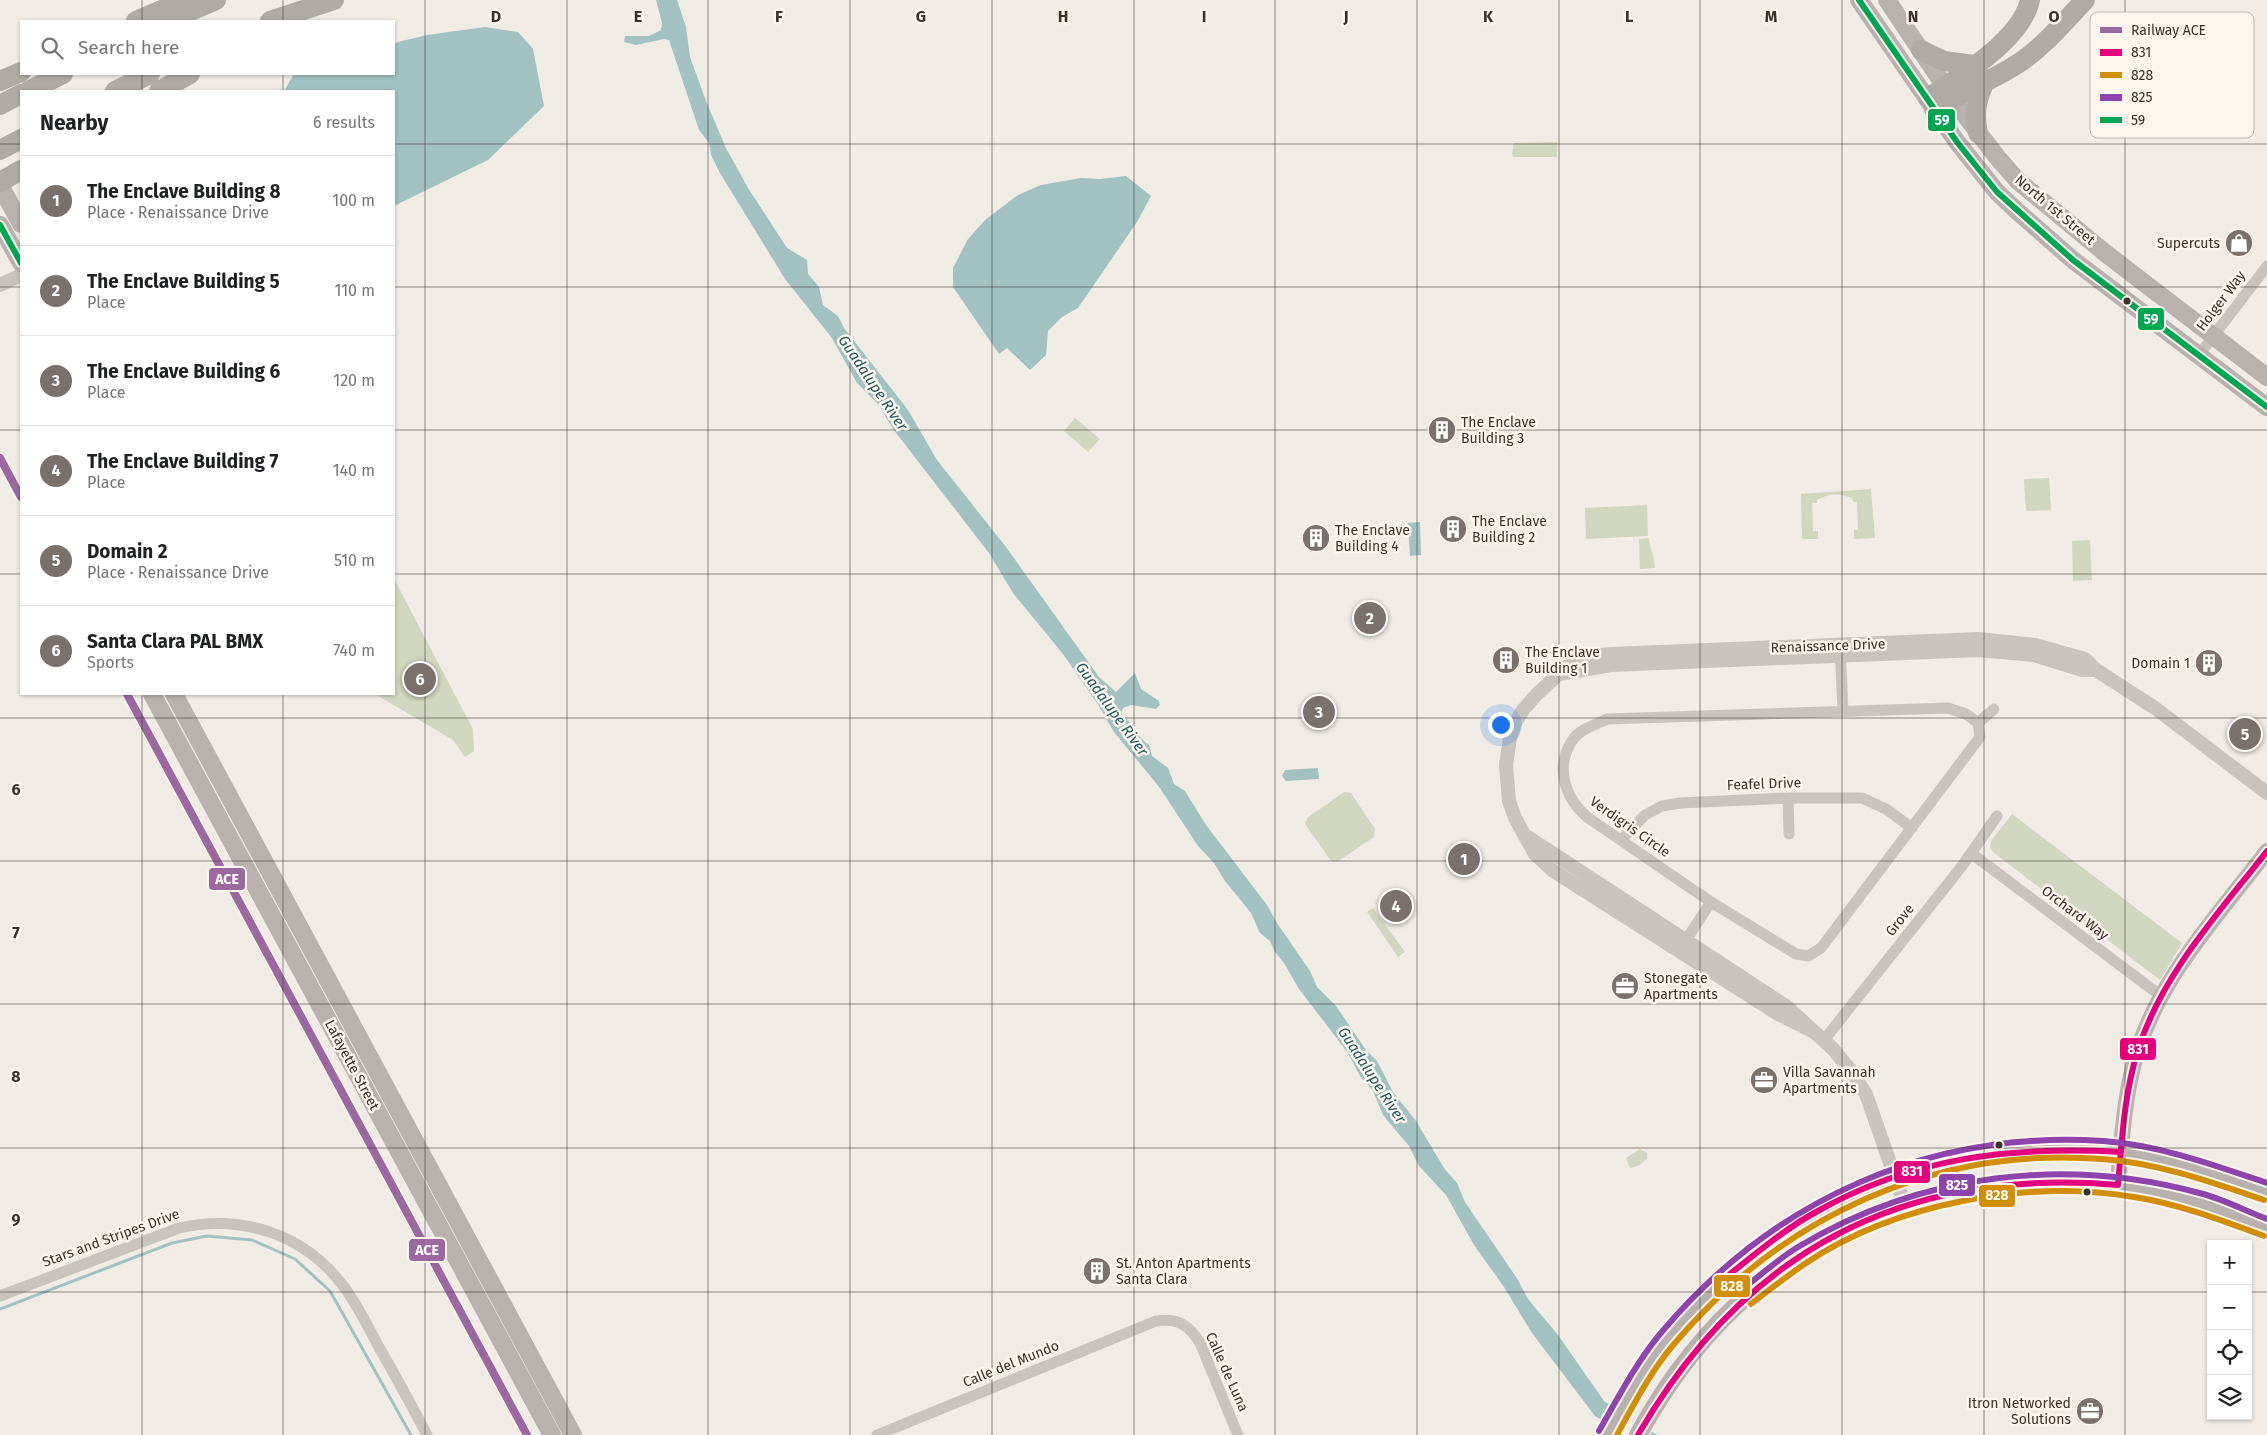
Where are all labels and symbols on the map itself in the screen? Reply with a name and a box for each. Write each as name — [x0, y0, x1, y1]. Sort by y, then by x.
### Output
text: D — [491, 7, 501, 26]
text: E — [634, 7, 642, 26]
text: F — [775, 7, 783, 26]
text: G — [916, 7, 926, 26]
text: H — [1058, 7, 1068, 26]
text: I — [1202, 7, 1206, 26]
text: J — [1342, 7, 1349, 26]
text: K — [1483, 7, 1494, 26]
text: L — [1625, 7, 1633, 26]
text: M — [1765, 7, 1778, 26]
text: N — [1908, 7, 1918, 26]
text: O — [2048, 7, 2060, 26]
legend — [2090, 12, 2254, 138]
text: Railway ACE — [2131, 22, 2206, 39]
text: 831 — [2131, 44, 2151, 61]
text: 828 — [2131, 67, 2154, 84]
text: 825 — [2131, 89, 2153, 106]
line badge: 59 — [1927, 108, 1956, 132]
text: 59 — [1934, 112, 1950, 129]
text: 59 — [2131, 112, 2145, 129]
street label: North 1st Street — [2011, 172, 2099, 249]
shop icon: Supercuts — [2224, 228, 2254, 258]
place label: Supercuts — [2157, 235, 2220, 252]
street label: Holger Way — [2193, 267, 2249, 334]
unlabelled marker — [2122, 296, 2132, 306]
line badge: 59 — [2137, 307, 2165, 331]
text: 59 — [2143, 311, 2159, 328]
water label: Guadalupe River — [834, 332, 912, 435]
place label: The Enclave Building 3 — [1461, 414, 1536, 447]
building icon: The Enclave Building 3 — [1427, 415, 1457, 445]
place label: The Enclave Building 2 — [1472, 513, 1547, 546]
building icon: The Enclave Building 2 — [1438, 514, 1468, 544]
place label: The Enclave Building 4 — [1335, 522, 1410, 555]
building icon: The Enclave Building 4 — [1301, 523, 1331, 553]
pin: 2 — [1354, 599, 1386, 637]
street label: Renaissance Drive — [1770, 636, 1886, 656]
place label: The Enclave Building 1 — [1525, 644, 1600, 677]
building icon: The Enclave Building 1 — [1491, 645, 1521, 675]
building icon: Domain 1 — [2194, 648, 2224, 678]
place label: Domain 1 — [2131, 655, 2190, 672]
water label: Guadalupe River — [1072, 659, 1153, 760]
pin: 6 — [404, 660, 436, 698]
pin: 3 — [1303, 693, 1335, 731]
your location — [1488, 712, 1514, 738]
pin: 5 — [2229, 715, 2261, 753]
street label: Feafel Drive — [1727, 774, 1801, 794]
text: 6 — [11, 780, 21, 799]
street label: Verdigris Circle — [1586, 793, 1674, 861]
pin: 1 — [1448, 840, 1480, 878]
line badge: ACE — [208, 867, 246, 891]
text: ACE — [214, 871, 239, 888]
street label: Orchard Way — [2038, 882, 2112, 944]
pin: 4 — [1380, 887, 1412, 925]
street label: Grove — [1882, 900, 1918, 940]
text: 7 — [12, 923, 20, 942]
place label: Stonegate Apartments — [1644, 970, 1718, 1003]
office icon: Stonegate Apartments — [1610, 971, 1640, 1001]
street label: Lafayette Street — [321, 1017, 383, 1114]
water label: Guadalupe River — [1334, 1024, 1410, 1128]
line badge: 831 — [2119, 1037, 2157, 1061]
text: 831 — [2127, 1041, 2149, 1058]
place label: Villa Savannah Apartments — [1783, 1064, 1876, 1097]
office icon: Villa Savannah Apartments — [1749, 1065, 1779, 1095]
text: 8 — [11, 1067, 21, 1086]
unlabelled marker — [1994, 1140, 2004, 1150]
line badge: 831 — [1893, 1160, 1931, 1184]
text: 831 — [1901, 1163, 1923, 1180]
line badge: 825 — [1938, 1173, 1976, 1197]
text: 825 — [1946, 1177, 1969, 1194]
line badge: 828 — [1978, 1184, 2016, 1208]
text: 828 — [1985, 1187, 2009, 1204]
unlabelled marker — [2082, 1187, 2092, 1197]
street label: Stars and Stripes Drive — [40, 1205, 182, 1271]
text: 9 — [12, 1210, 21, 1229]
line badge: ACE — [408, 1238, 446, 1262]
text: ACE — [414, 1242, 439, 1259]
place label: St. Anton Apartments Santa Clara — [1116, 1255, 1251, 1288]
building icon: St. Anton Apartments Santa Clara — [1082, 1256, 1112, 1286]
line badge: 828 — [1713, 1274, 1751, 1298]
text: 828 — [1720, 1278, 1744, 1295]
street label: Calle de Luna — [1202, 1330, 1252, 1414]
street label: Calle del Mundo — [960, 1337, 1062, 1391]
place label: Itron Networked Solutions — [1968, 1395, 2071, 1428]
office icon: Itron Networked Solutions — [2075, 1396, 2105, 1426]

